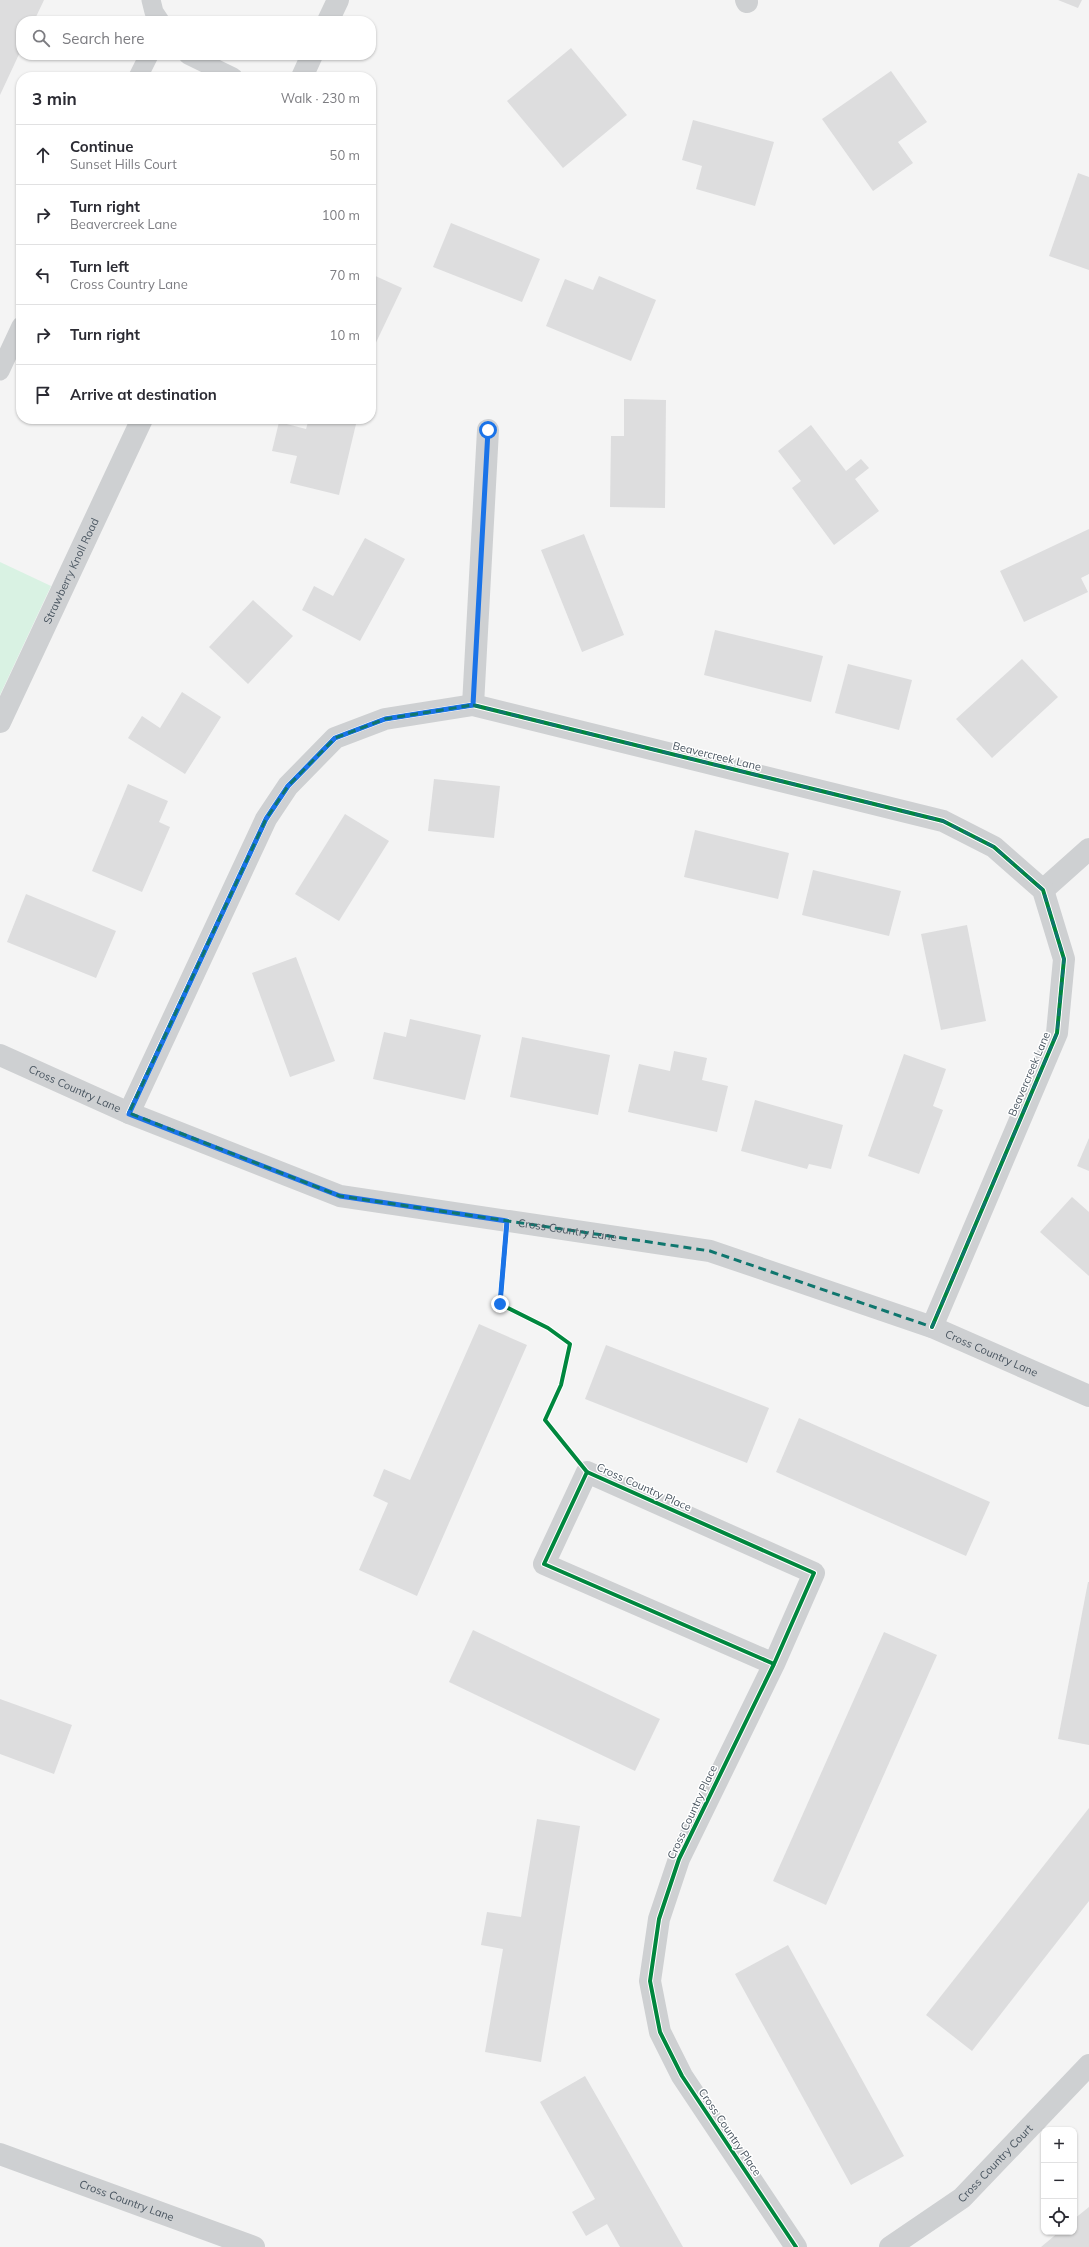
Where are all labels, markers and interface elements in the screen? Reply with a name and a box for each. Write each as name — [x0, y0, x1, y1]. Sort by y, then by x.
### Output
search box — [16, 16, 376, 60]
icon: search — [30, 27, 52, 49]
text: Search here — [62, 29, 144, 48]
text: 3 min — [32, 88, 77, 109]
text: Walk · 230 m — [281, 90, 360, 106]
text: Continue — [70, 137, 133, 156]
icon: ahead — [32, 144, 54, 166]
text: 50 m — [330, 147, 360, 163]
text: Sunset Hills Court — [70, 156, 177, 172]
text: Turn right — [70, 197, 140, 216]
icon: right — [32, 204, 54, 226]
text: 100 m — [322, 207, 360, 223]
text: Beavercreek Lane — [70, 216, 177, 232]
text: Turn left — [70, 257, 129, 276]
icon: left — [32, 264, 54, 286]
text: 70 m — [330, 267, 360, 283]
text: Cross Country Lane — [70, 276, 188, 292]
icon: right — [32, 324, 54, 346]
text: Turn right — [70, 325, 140, 344]
text: 10 m — [330, 327, 360, 343]
icon: arrive — [32, 384, 54, 406]
text: Arrive at destination — [70, 385, 217, 404]
route start — [479, 421, 497, 439]
street label: Strawberry Knoll Road — [40, 516, 102, 626]
street label: Beavercreek Lane — [671, 738, 763, 774]
street label: Beavercreek Lane — [1005, 1030, 1053, 1118]
street label: Cross Country Lane — [26, 1062, 123, 1115]
street label: Cross Country Lane — [517, 1216, 618, 1244]
route end — [491, 1295, 509, 1313]
street label: Cross Country Lane — [943, 1327, 1040, 1380]
street label: Cross Country Place — [594, 1460, 694, 1514]
street label: Cross Country Place — [664, 1763, 720, 1861]
street label: Cross Country Place — [696, 2086, 764, 2178]
street label: Cross Country Court — [955, 2121, 1036, 2205]
map controls — [1041, 2127, 1077, 2235]
button: + — [1041, 2127, 1077, 2163]
button: − — [1041, 2163, 1077, 2199]
street label: Cross Country Lane — [78, 2177, 176, 2224]
button: locate — [1041, 2199, 1077, 2235]

